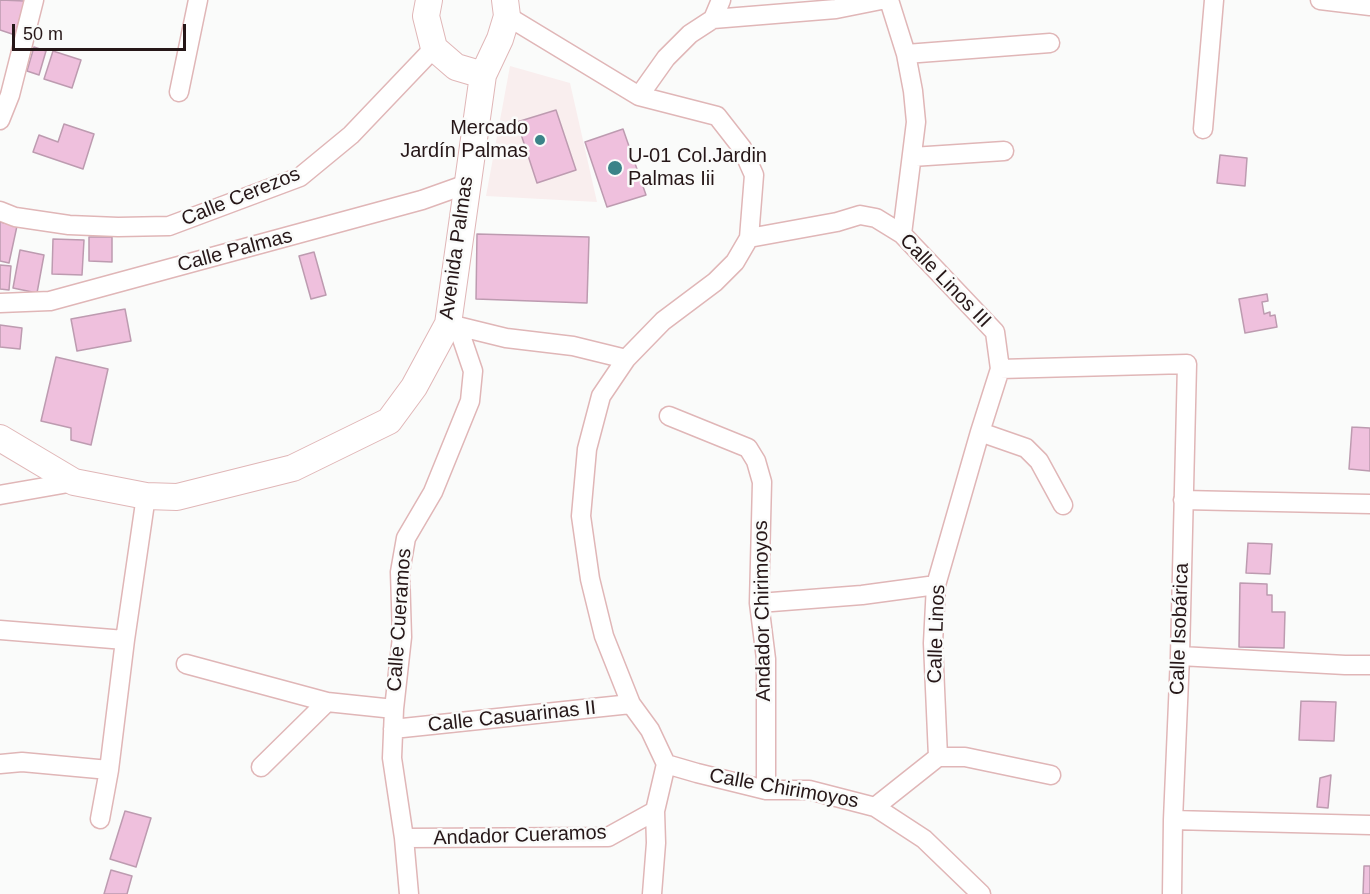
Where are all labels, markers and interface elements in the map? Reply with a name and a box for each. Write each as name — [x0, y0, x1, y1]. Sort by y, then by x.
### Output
scale bar — [15, 12, 189, 50]
text: 50 m — [23, 24, 63, 44]
place label: Mercado Jardín Palmas — [400, 116, 528, 163]
marker: Mercado Jardín Palmas — [533, 133, 547, 147]
place label: U-01 Col.Jardin Palmas Iii — [628, 144, 767, 191]
marker: U-01 Col.Jardin Palmas Iii — [606, 159, 624, 177]
street label: Calle Cerezos — [178, 162, 304, 232]
street label: Avenida Palmas — [435, 175, 479, 321]
street label: Calle Palmas — [175, 224, 295, 278]
street label: Calle Linos III — [894, 229, 996, 333]
street label: Andador Chirimoyos — [749, 520, 777, 702]
street label: Calle Cueramos — [383, 548, 417, 692]
street label: Calle Isobárica — [1166, 562, 1194, 696]
street label: Calle Linos — [923, 584, 951, 684]
street label: Calle Casuarinas II — [427, 696, 597, 738]
street label: Calle Chirimoyos — [707, 764, 861, 814]
street label: Andador Cueramos — [433, 821, 607, 851]

